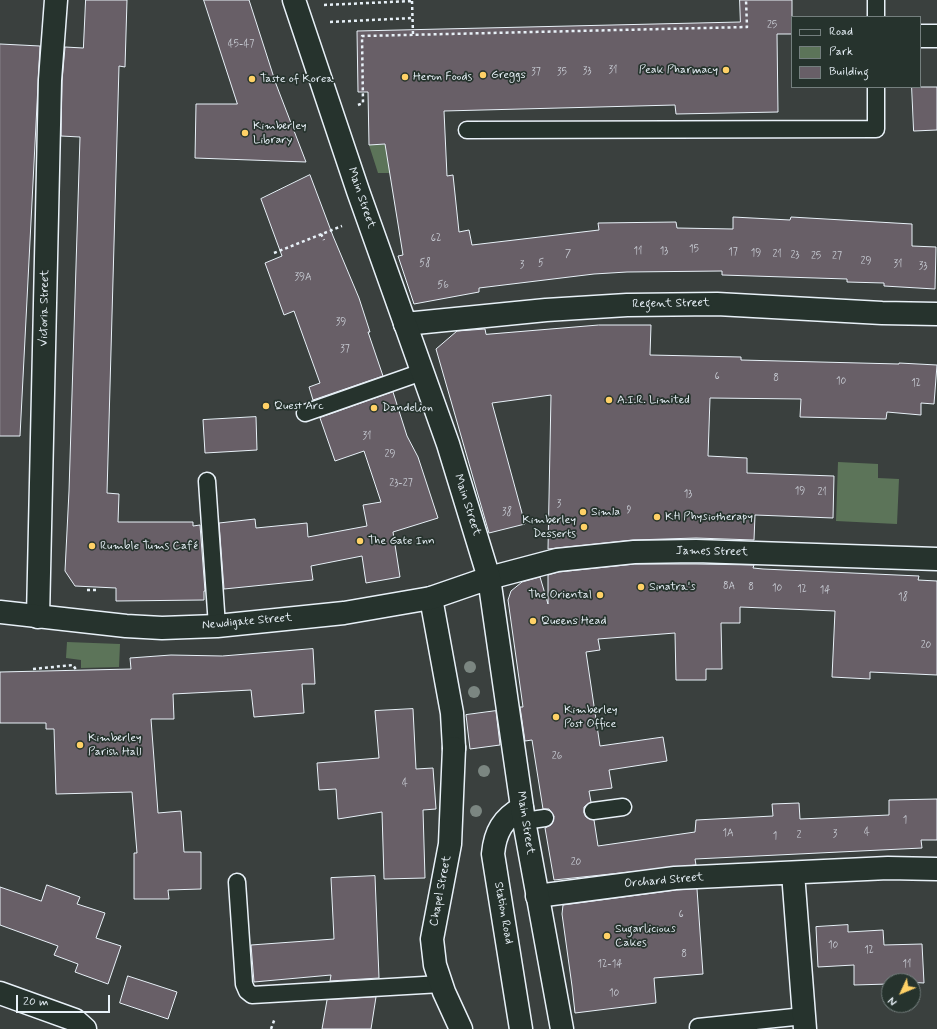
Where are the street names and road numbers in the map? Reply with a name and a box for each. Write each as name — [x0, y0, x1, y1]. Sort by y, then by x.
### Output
street label: Main Street — [344, 165, 378, 231]
street label: Victoria Street — [37, 269, 53, 347]
street label: Regent Street — [632, 296, 710, 312]
street label: Main Street — [450, 472, 484, 538]
street label: James Street — [676, 544, 748, 560]
street label: Newdigate Street — [201, 611, 293, 633]
street label: Main Street — [513, 790, 537, 856]
street label: Chapel Street — [427, 854, 455, 928]
street label: Orchard Street — [624, 870, 704, 892]
street label: Station Road — [490, 881, 516, 945]

